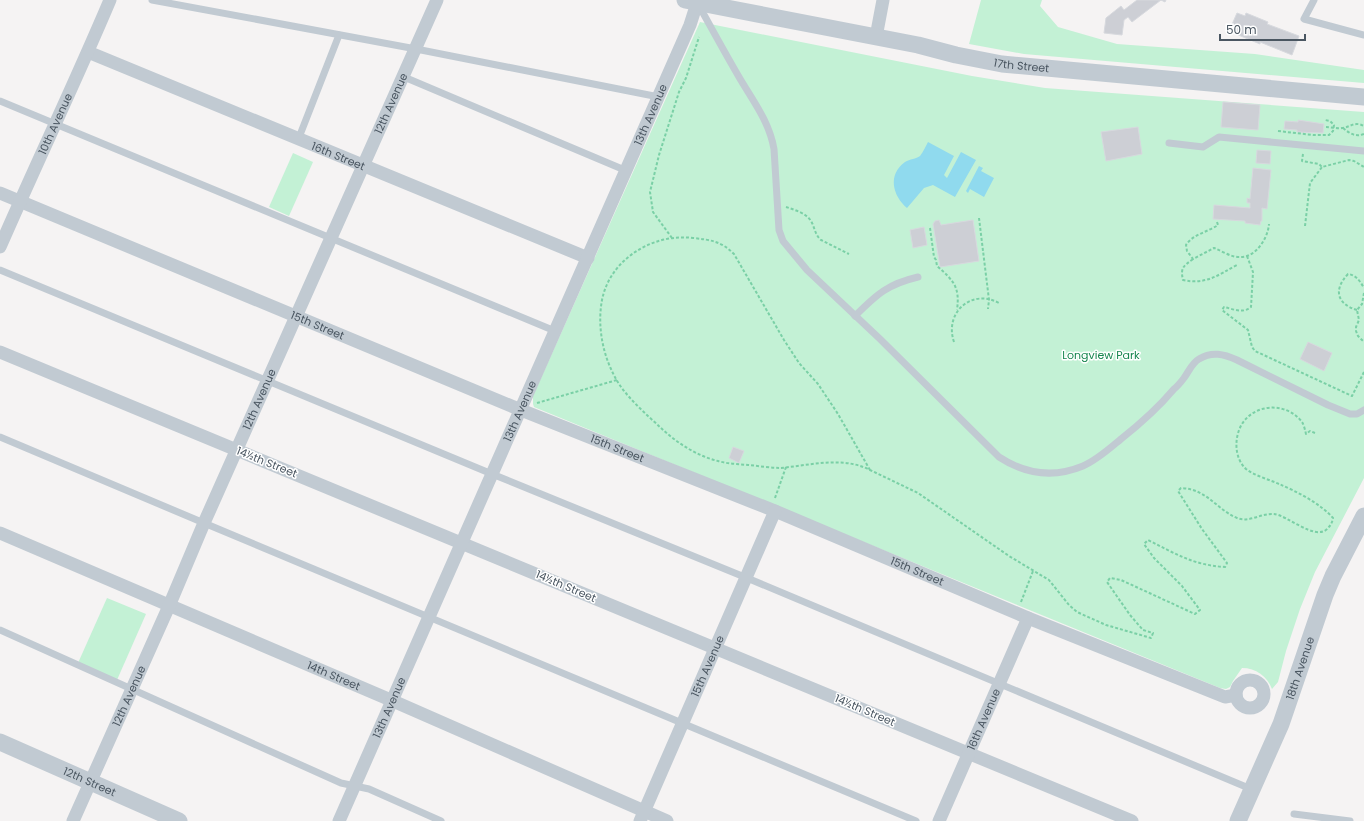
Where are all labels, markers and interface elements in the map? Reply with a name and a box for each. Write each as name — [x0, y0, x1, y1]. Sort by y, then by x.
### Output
scale bar — [1220, 16, 1305, 42]
text: 50 m — [1226, 21, 1257, 38]
street label: 17th Street — [992, 55, 1050, 76]
street label: 12th Avenue — [370, 70, 412, 136]
street label: 13th Avenue — [630, 81, 671, 148]
street label: 10th Avenue — [34, 90, 76, 157]
street label: 16th Street — [309, 138, 368, 174]
street label: 15th Street — [288, 307, 347, 344]
park label: Longview Park — [1062, 347, 1140, 363]
street label: 12th Avenue — [239, 366, 280, 432]
street label: 13th Avenue — [499, 378, 540, 444]
street label: 15th Street — [588, 430, 647, 466]
street label: 14½th Street — [234, 443, 300, 481]
street label: 15th Street — [888, 553, 946, 590]
street label: 14½th Street — [533, 566, 599, 606]
street label: 15th Avenue — [687, 633, 728, 699]
street label: 18th Avenue — [1282, 634, 1318, 702]
street label: 14th Street — [305, 657, 363, 694]
street label: 12th Avenue — [108, 663, 150, 729]
street label: 13th Avenue — [369, 674, 410, 741]
street label: 16th Avenue — [963, 686, 1004, 753]
street label: 14½th Street — [832, 690, 898, 730]
street label: 12th Street — [61, 763, 119, 800]

